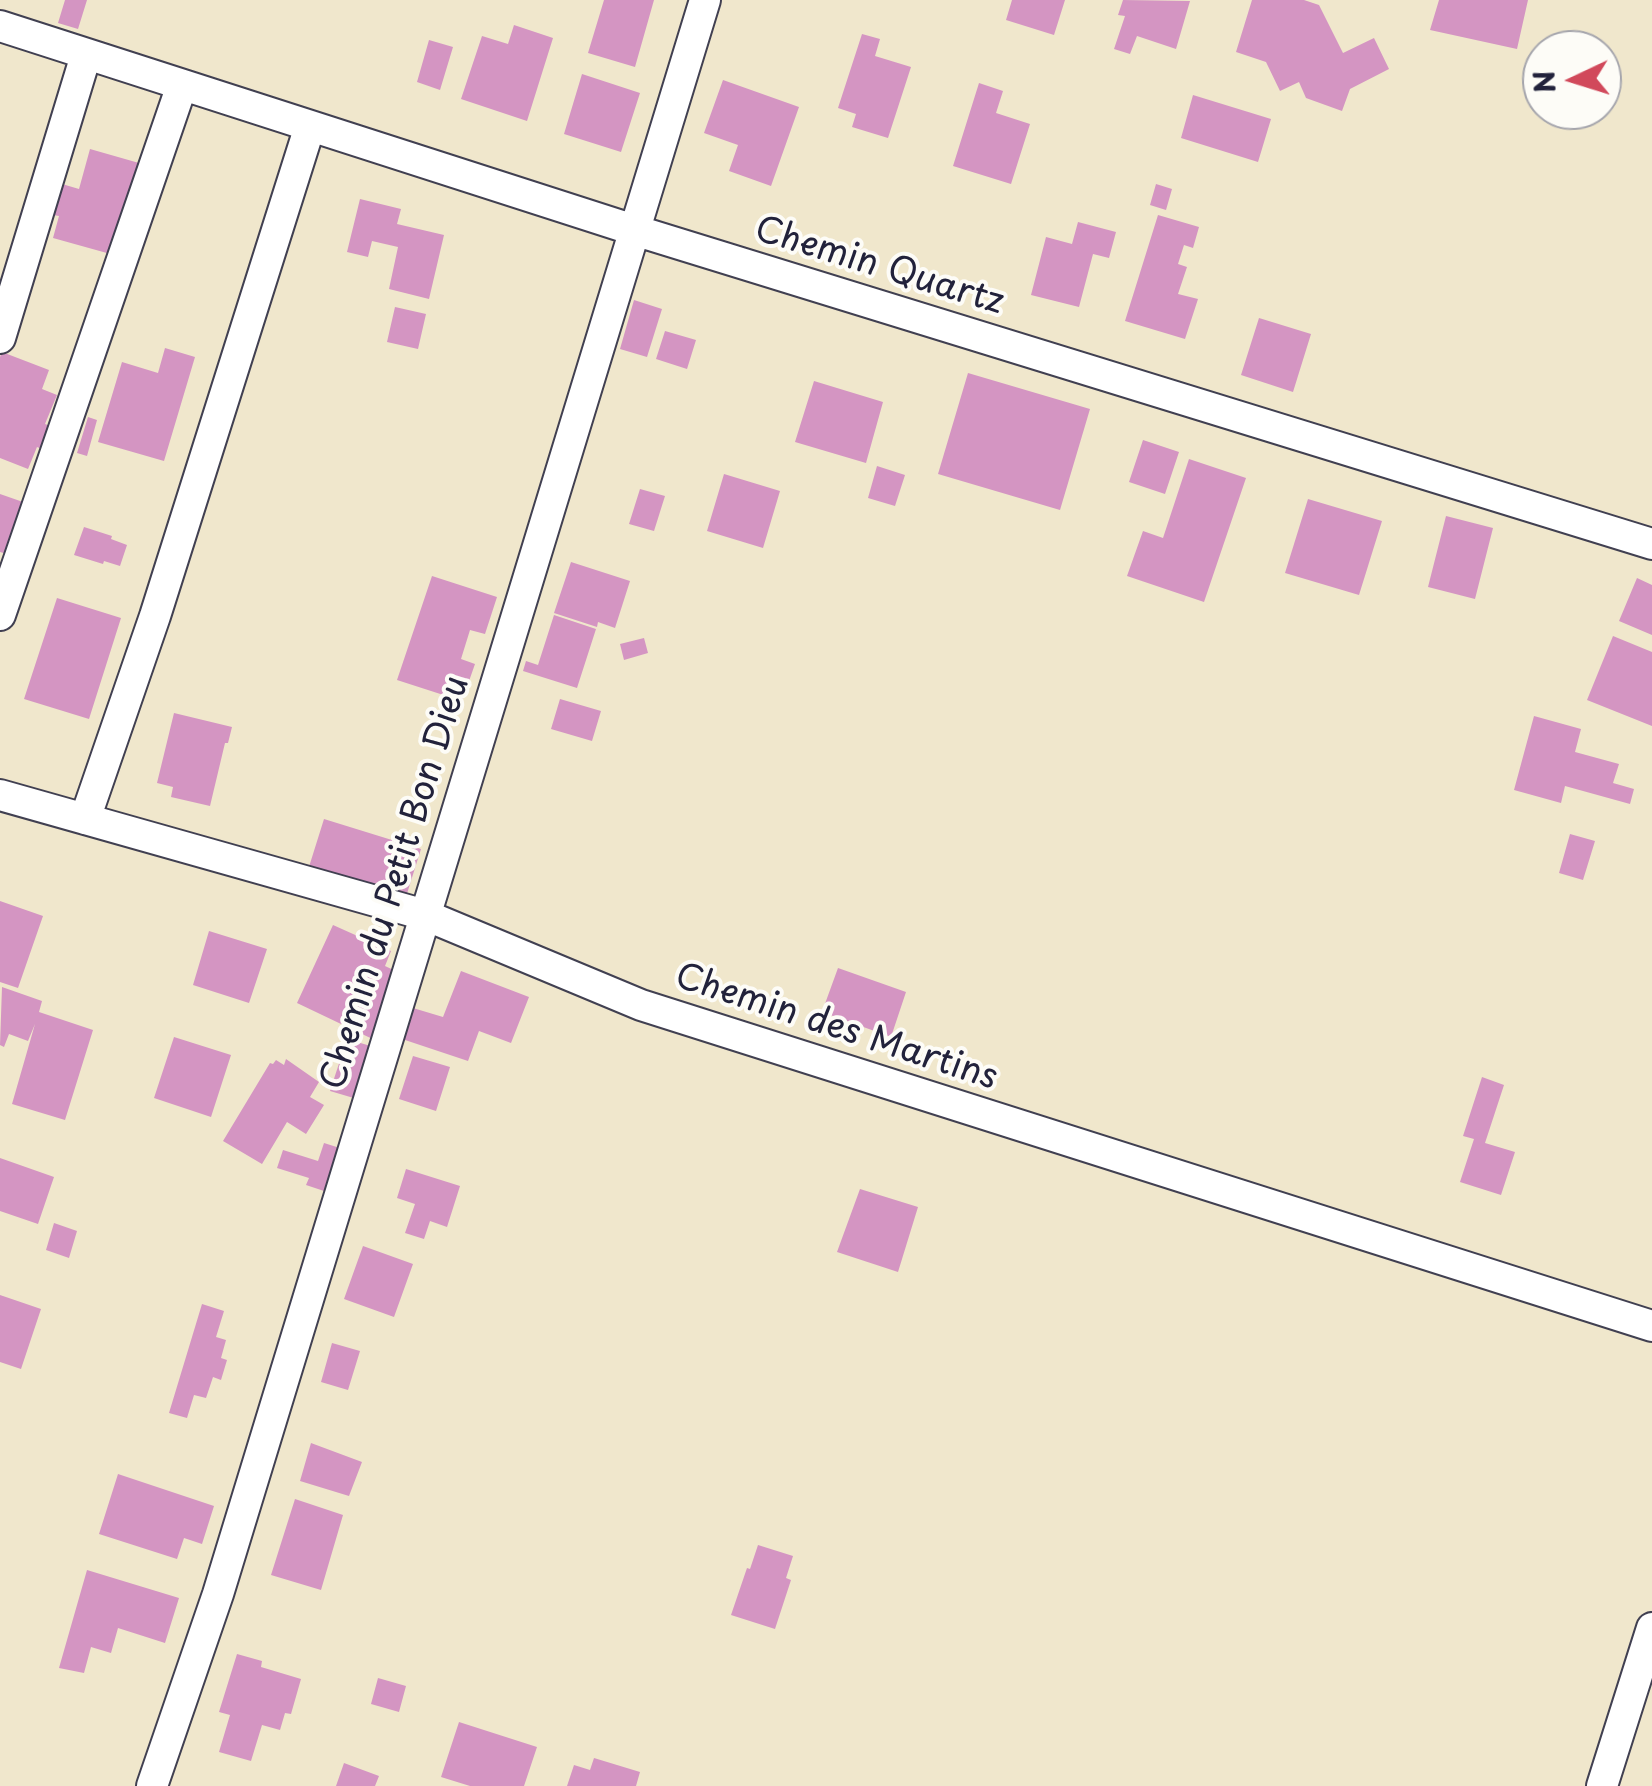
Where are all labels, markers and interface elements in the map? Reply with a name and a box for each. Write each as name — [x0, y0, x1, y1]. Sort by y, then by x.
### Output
north arrow — [1522, 30, 1622, 130]
text: N — [1521, 69, 1566, 95]
street label: Chemin Quartz — [750, 209, 1008, 325]
street label: Chemin du Petit Bon Dieu — [313, 671, 479, 1095]
street label: Chemin des Martins — [670, 956, 1002, 1100]

